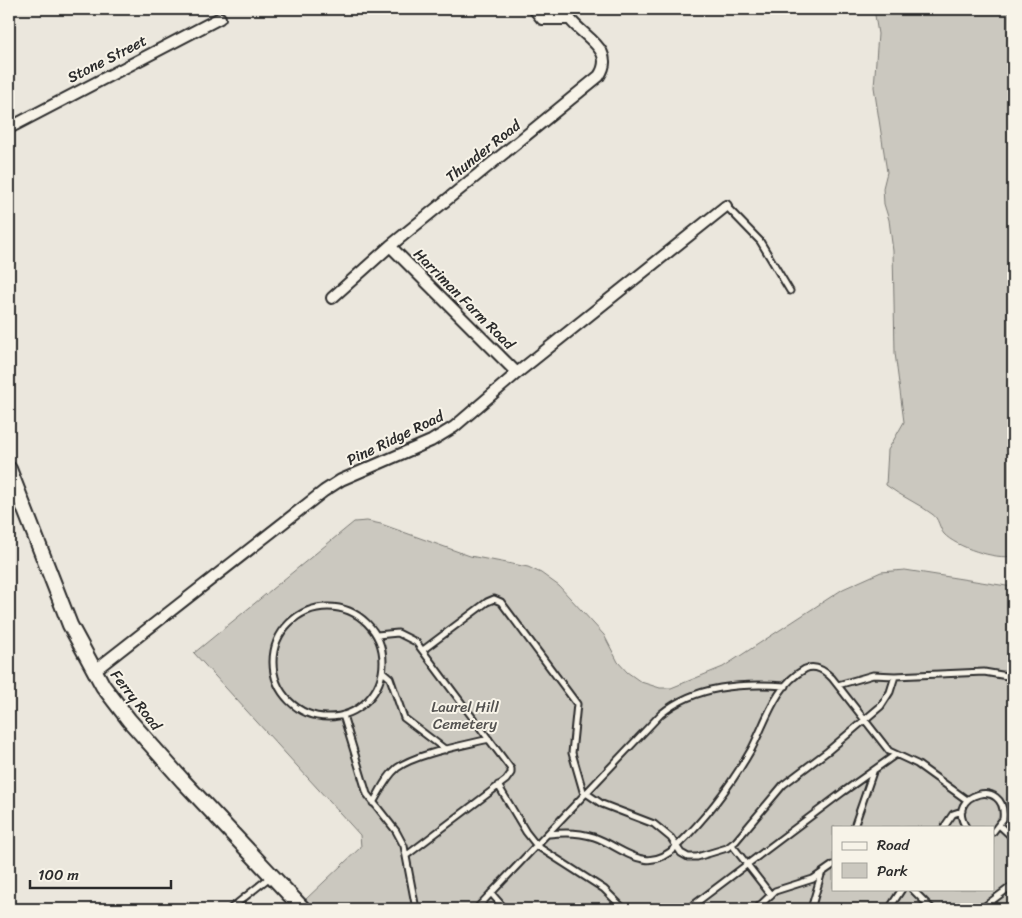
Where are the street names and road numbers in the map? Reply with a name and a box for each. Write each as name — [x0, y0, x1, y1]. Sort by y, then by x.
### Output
street label: Stone Street — [63, 28, 152, 90]
street label: Thunder Road — [440, 112, 527, 189]
street label: Harriman Farm Road — [407, 242, 522, 357]
street label: Pine Ridge Road — [342, 403, 449, 473]
street label: Ferry Road — [104, 664, 169, 737]

